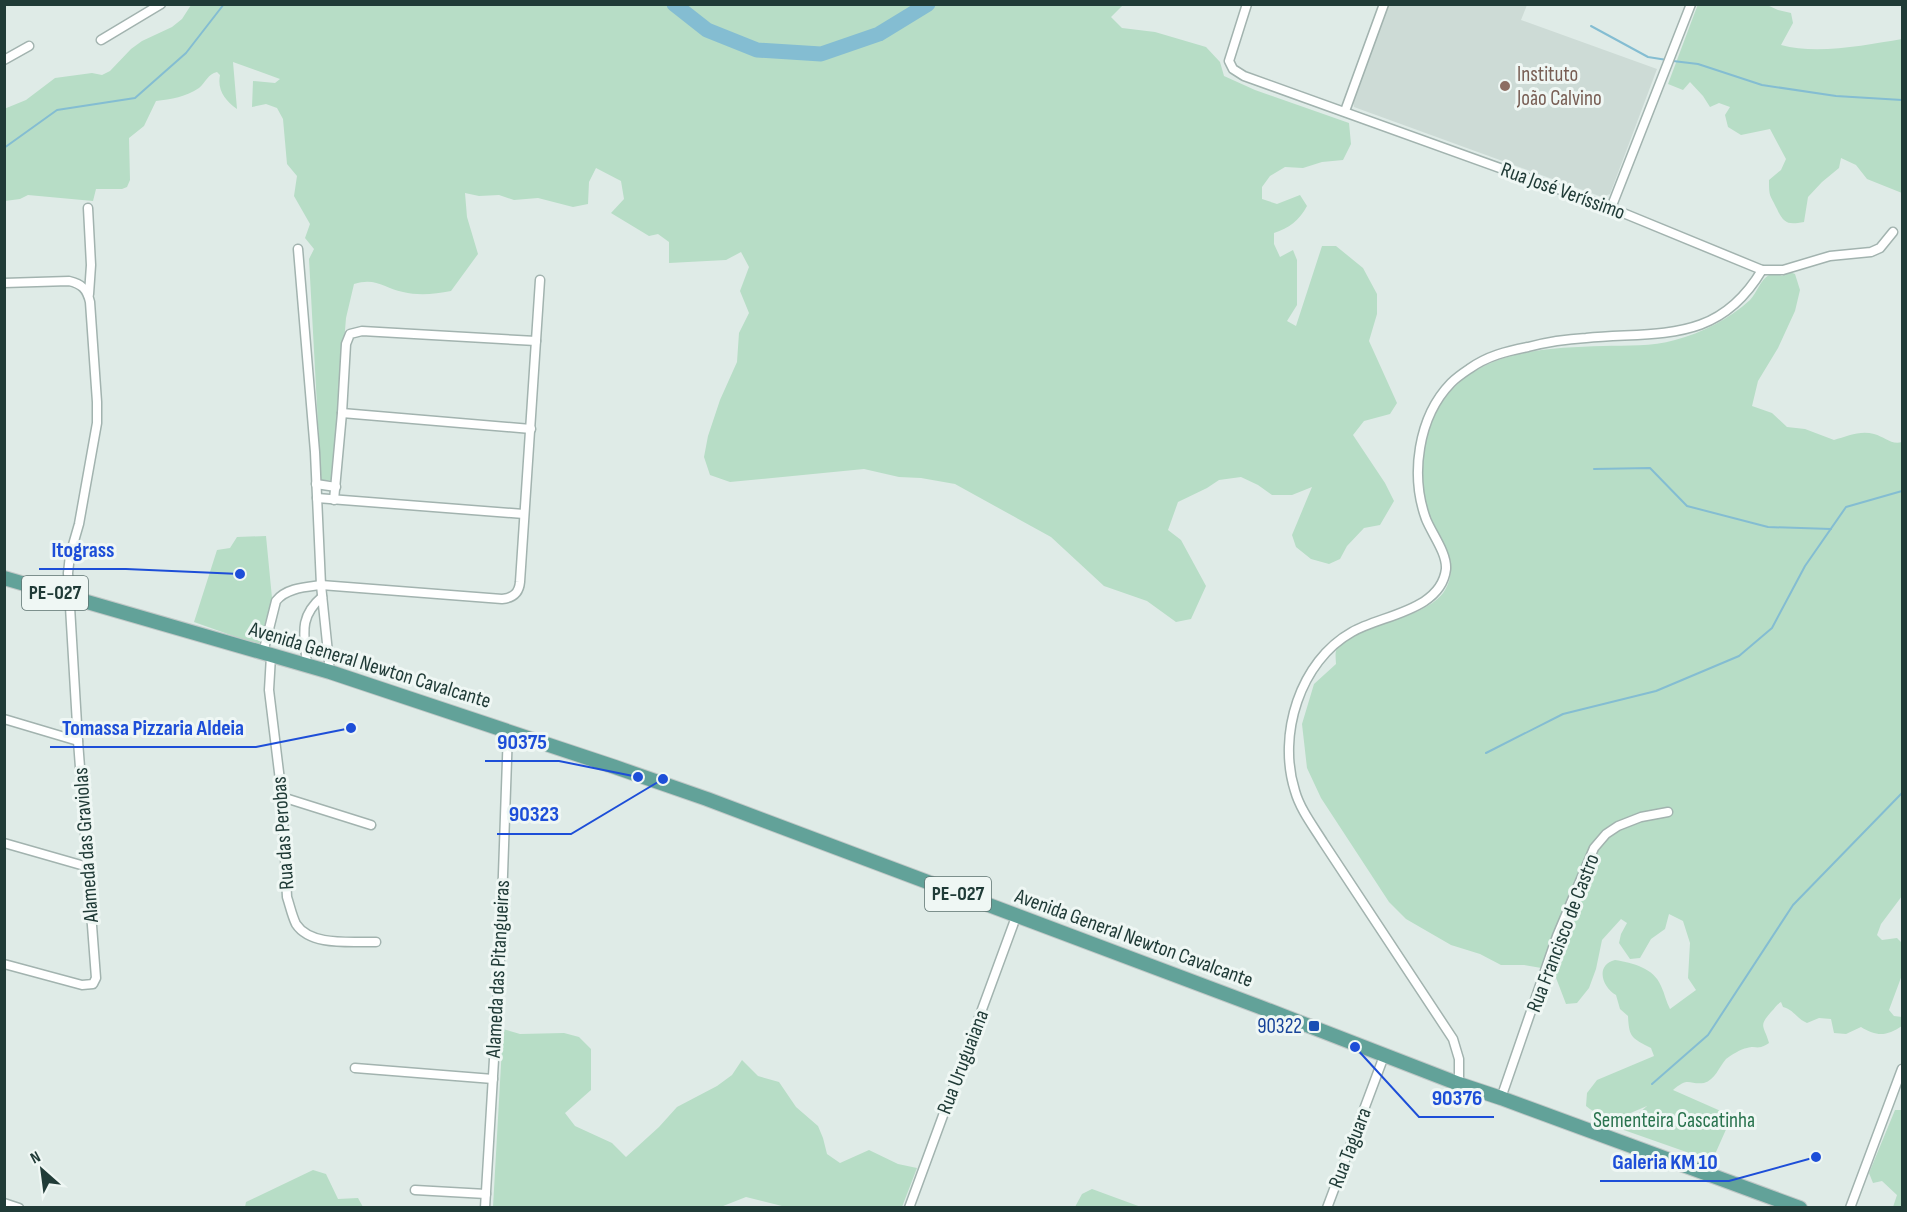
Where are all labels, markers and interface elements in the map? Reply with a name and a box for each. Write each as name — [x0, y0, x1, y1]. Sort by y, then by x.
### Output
place label: Instituto João Calvino — [1516, 62, 1602, 111]
marker: Instituto João Calvino — [1498, 79, 1512, 93]
street label: Rua José Veríssimo — [1497, 157, 1629, 225]
callout: Itograss — [39, 529, 126, 569]
text: Itograss — [51, 537, 115, 564]
road number: PE-027 — [22, 576, 88, 610]
street label: Avenida General Newton Cavalcante — [245, 616, 494, 714]
callout: Tomassa Pizzaria Aldeia — [50, 707, 256, 747]
text: Tomassa Pizzaria Aldeia — [62, 715, 244, 742]
callout: 90375 — [485, 721, 559, 761]
text: 90375 — [497, 729, 547, 756]
street label: Alameda das Graviolas — [68, 767, 104, 924]
street label: Rua das Perobas — [267, 775, 299, 891]
callout: 90323 — [497, 794, 571, 834]
text: 90323 — [509, 801, 559, 828]
street label: Rua Francisco de Castro — [1521, 850, 1605, 1016]
road number: PE-027 — [925, 877, 991, 911]
street label: Alameda das Pitangueiras — [481, 879, 515, 1060]
street label: Avenida General Newton Cavalcante — [1011, 883, 1256, 993]
street label: Rua Uruguaiana — [932, 1006, 994, 1118]
place label: 90322 — [1257, 1014, 1302, 1039]
marker: 90322 — [1307, 1019, 1321, 1033]
callout: 90376 — [1419, 1077, 1494, 1117]
text: 90376 — [1432, 1085, 1482, 1112]
street label: Rua Taguara — [1323, 1104, 1377, 1192]
park label: Sementeira Cascatinha — [1593, 1108, 1755, 1133]
north arrow — [12, 1140, 72, 1200]
callout: Galeria KM 10 — [1600, 1141, 1729, 1181]
text: N — [27, 1148, 44, 1168]
text: Galeria KM 10 — [1612, 1149, 1718, 1176]

